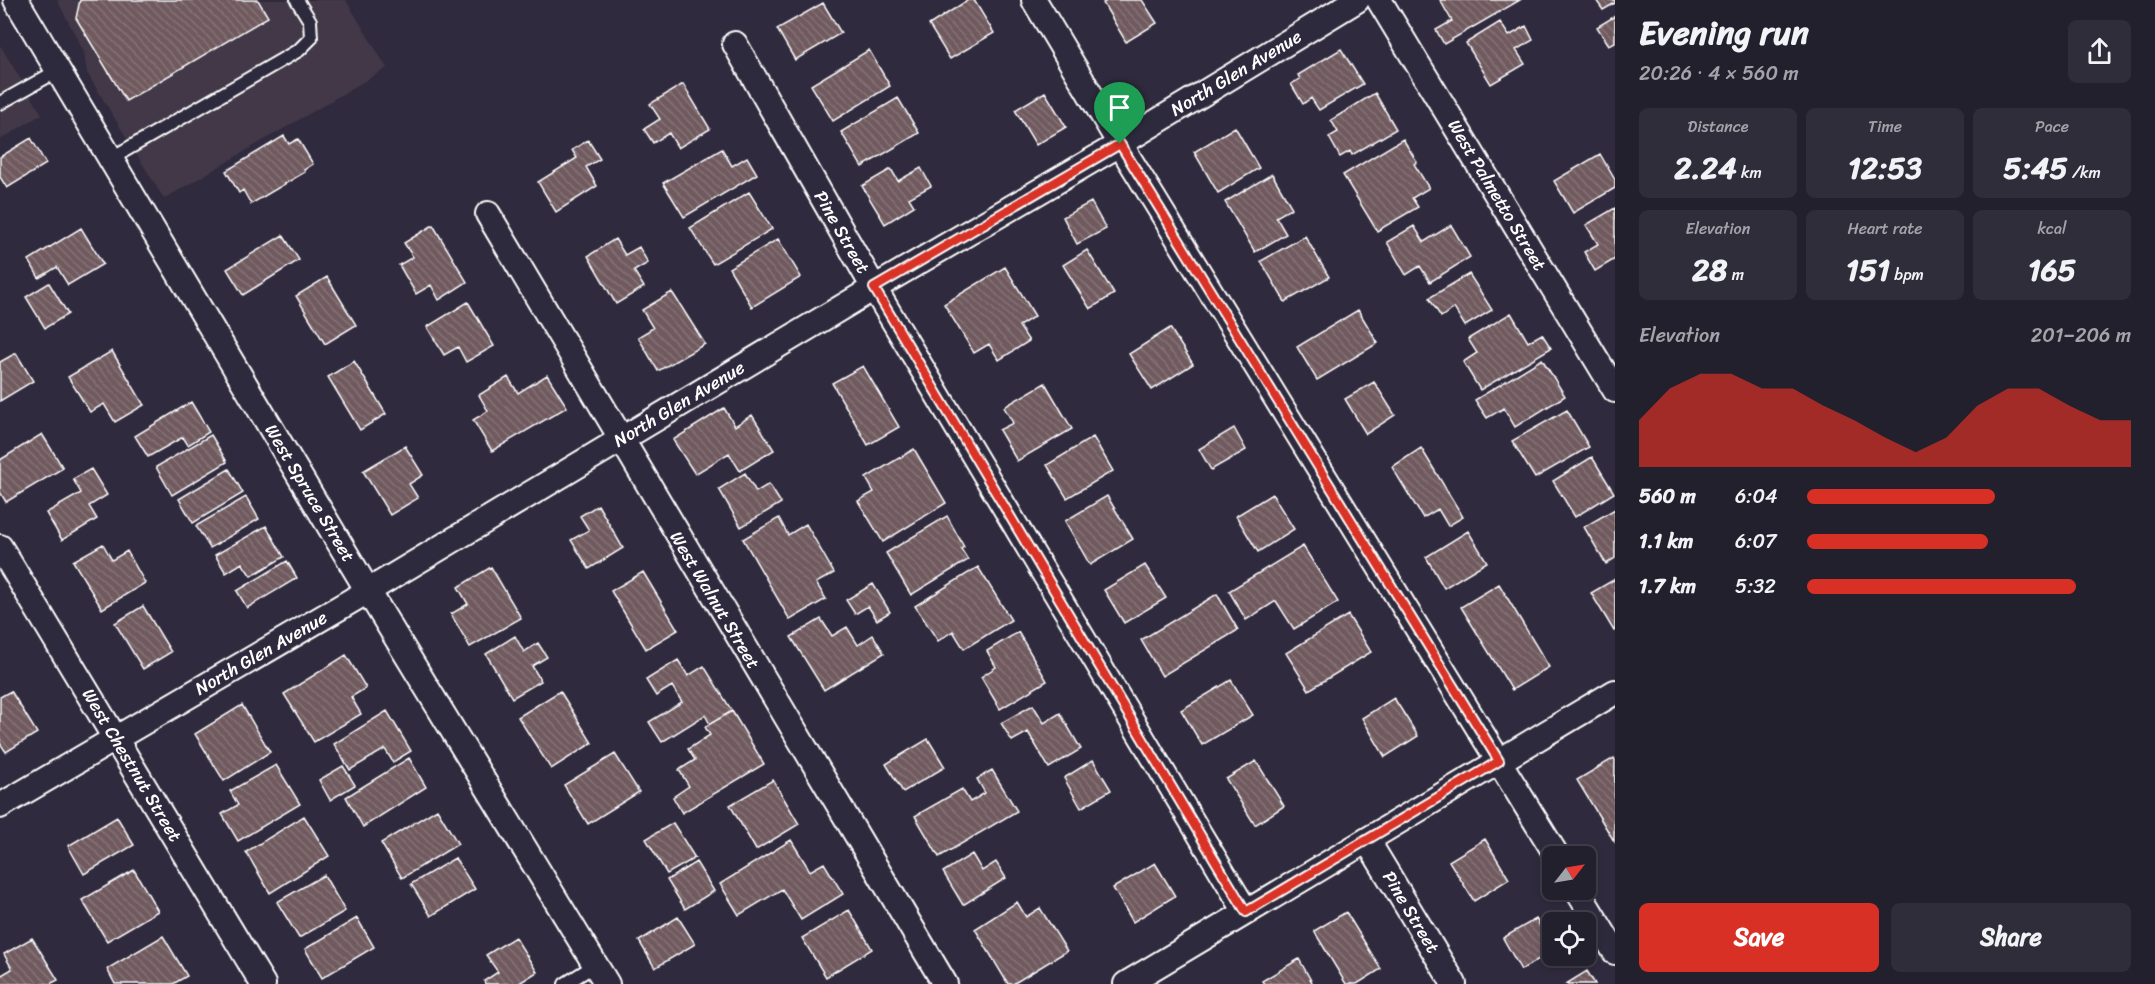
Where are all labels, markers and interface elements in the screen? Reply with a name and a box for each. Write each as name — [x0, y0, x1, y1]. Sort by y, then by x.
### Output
text: Evening run — [1639, 4, 1809, 62]
button: share — [2068, 20, 2131, 83]
street label: North Glen Avenue — [1164, 21, 1308, 125]
text: 20:26 · 4 × 560 m — [1639, 56, 1799, 91]
pin — [1094, 82, 1145, 144]
icon: arrive — [1103, 91, 1136, 124]
text: Distance — [1688, 112, 1748, 141]
text: Time — [1868, 112, 1902, 141]
text: Pace — [2035, 112, 2069, 141]
street label: West Palmetto Street — [1439, 113, 1555, 277]
text: 2.24 — [1674, 141, 1737, 195]
text: 12:53 — [1848, 141, 1922, 195]
text: 5:45 — [2003, 141, 2068, 195]
text: km — [1737, 158, 1762, 187]
text: /km — [2068, 158, 2101, 187]
street label: Pine Street — [805, 184, 879, 280]
text: Elevation — [1686, 214, 1750, 243]
text: Heart rate — [1847, 214, 1923, 243]
text: kcal — [2037, 214, 2067, 243]
text: 28 — [1692, 243, 1727, 297]
text: 151 — [1846, 243, 1890, 297]
text: 165 — [2028, 243, 2076, 297]
text: m — [1727, 260, 1744, 289]
text: bpm — [1890, 260, 1924, 289]
text: Elevation — [1639, 318, 1720, 353]
text: 201–206 m — [2031, 318, 2131, 353]
street label: North Glen Avenue — [607, 352, 751, 456]
street label: West Spruce Street — [256, 418, 364, 568]
text: 560 m — [1639, 479, 1696, 514]
text: 6:04 — [1735, 479, 1778, 514]
text: 1.1 km — [1639, 524, 1693, 559]
text: 6:07 — [1735, 524, 1776, 559]
street label: West Walnut Street — [661, 525, 769, 675]
text: 1.7 km — [1639, 569, 1696, 604]
text: 5:32 — [1735, 569, 1776, 604]
street label: North Glen Avenue — [188, 602, 334, 704]
street label: West Chestnut Street — [73, 682, 191, 848]
north arrow — [1542, 846, 1596, 900]
map controls — [1542, 846, 1596, 966]
street label: Pine Street — [1374, 864, 1448, 960]
button: Save — [1639, 903, 1879, 972]
button: Share — [1891, 903, 2131, 972]
button: locate — [1542, 912, 1596, 966]

